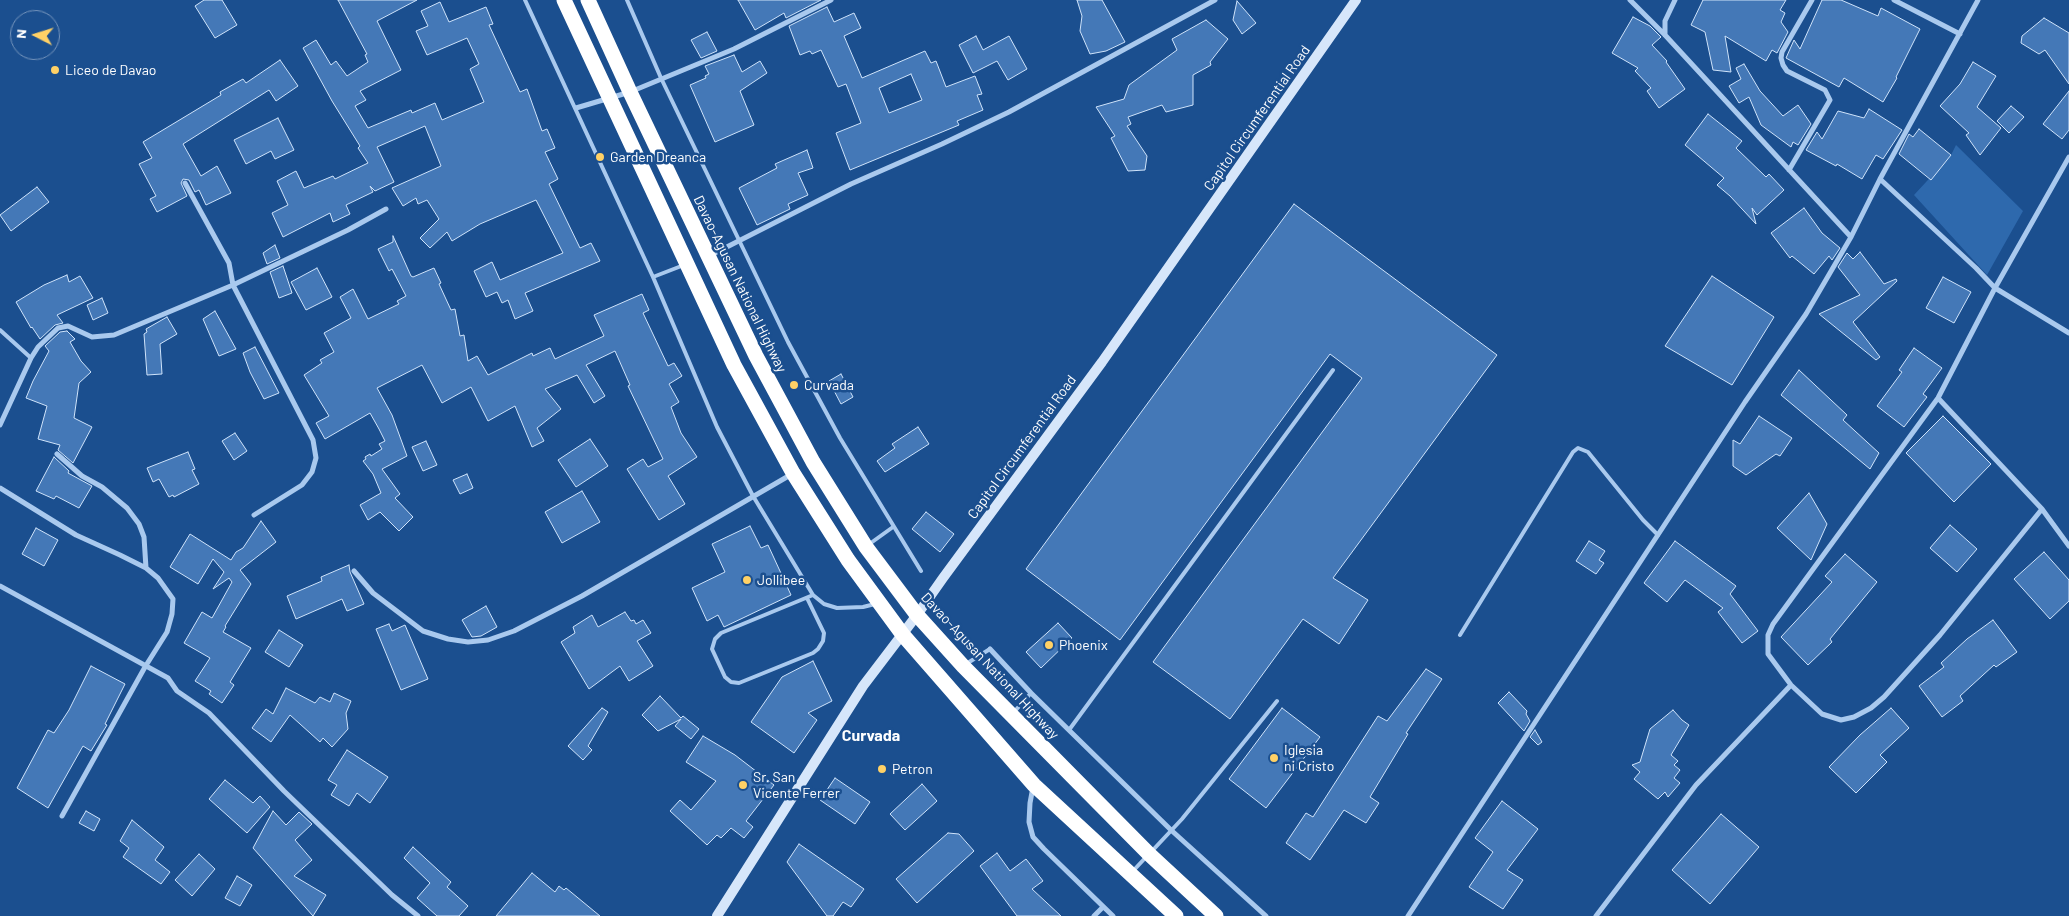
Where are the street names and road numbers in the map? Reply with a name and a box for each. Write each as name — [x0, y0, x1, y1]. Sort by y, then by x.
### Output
street label: Capitol Circumferential Road — [1200, 42, 1314, 194]
street label: Davao-Agusan National Highway — [690, 193, 790, 375]
street label: Capitol Circumferential Road — [964, 372, 1080, 522]
street label: Davao-Agusan National Highway — [918, 589, 1062, 743]

